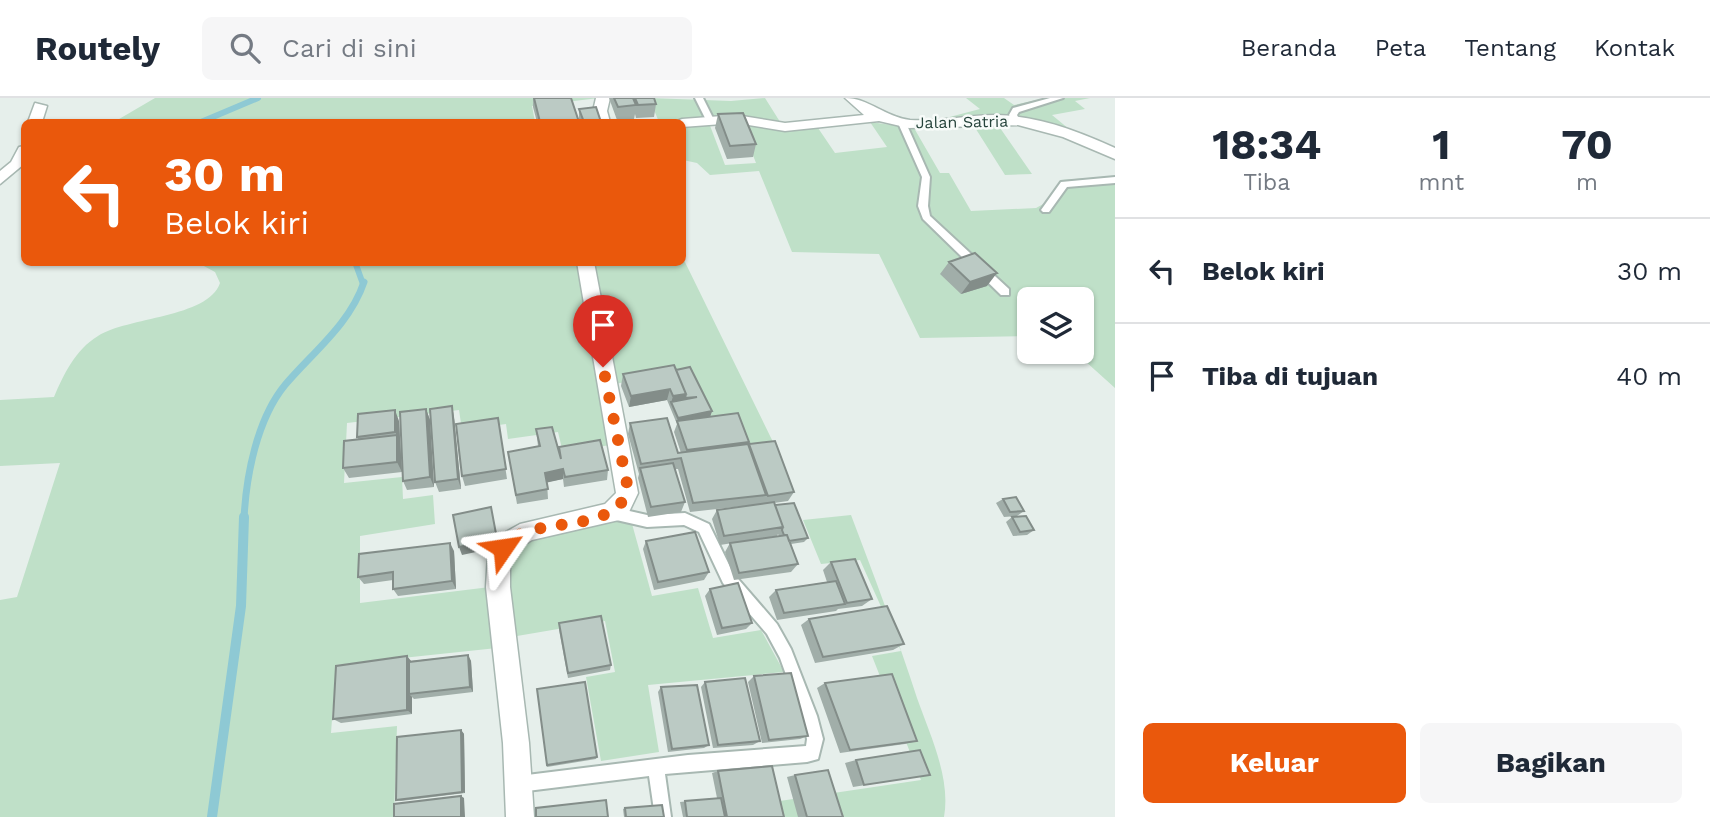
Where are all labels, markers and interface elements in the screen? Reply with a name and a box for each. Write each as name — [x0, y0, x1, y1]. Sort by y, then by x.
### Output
search box — [202, 17, 692, 80]
text: Routely — [35, 29, 160, 68]
icon: search — [226, 29, 264, 67]
text: Cari di sini — [282, 33, 417, 63]
text: Beranda — [1241, 34, 1337, 62]
text: Peta — [1375, 34, 1426, 62]
text: Tentang — [1464, 34, 1556, 62]
text: Kontak — [1594, 34, 1675, 62]
street label: Jalan Satria — [916, 112, 1008, 132]
text: 18:34 — [1212, 120, 1321, 169]
text: 1 — [1432, 120, 1450, 169]
text: 70 — [1561, 120, 1613, 169]
text: 30 m — [164, 145, 285, 203]
icon: left — [49, 147, 140, 238]
text: Tiba — [1243, 169, 1290, 196]
text: mnt — [1419, 169, 1464, 196]
text: m — [1576, 169, 1598, 196]
text: Belok kiri — [164, 204, 309, 242]
icon: left — [1143, 252, 1181, 290]
text: Belok kiri — [1202, 256, 1325, 286]
text: 30 m — [1617, 256, 1682, 286]
map controls — [1017, 287, 1094, 364]
button: layers — [1017, 287, 1094, 364]
pin — [573, 295, 633, 367]
icon: arrive — [584, 306, 622, 344]
icon: arrive — [1143, 357, 1181, 395]
text: Tiba di tujuan — [1202, 361, 1378, 391]
text: 40 m — [1616, 361, 1682, 391]
position arrow — [466, 511, 540, 585]
button: Keluar — [1143, 723, 1406, 803]
button: Bagikan — [1420, 723, 1682, 803]

